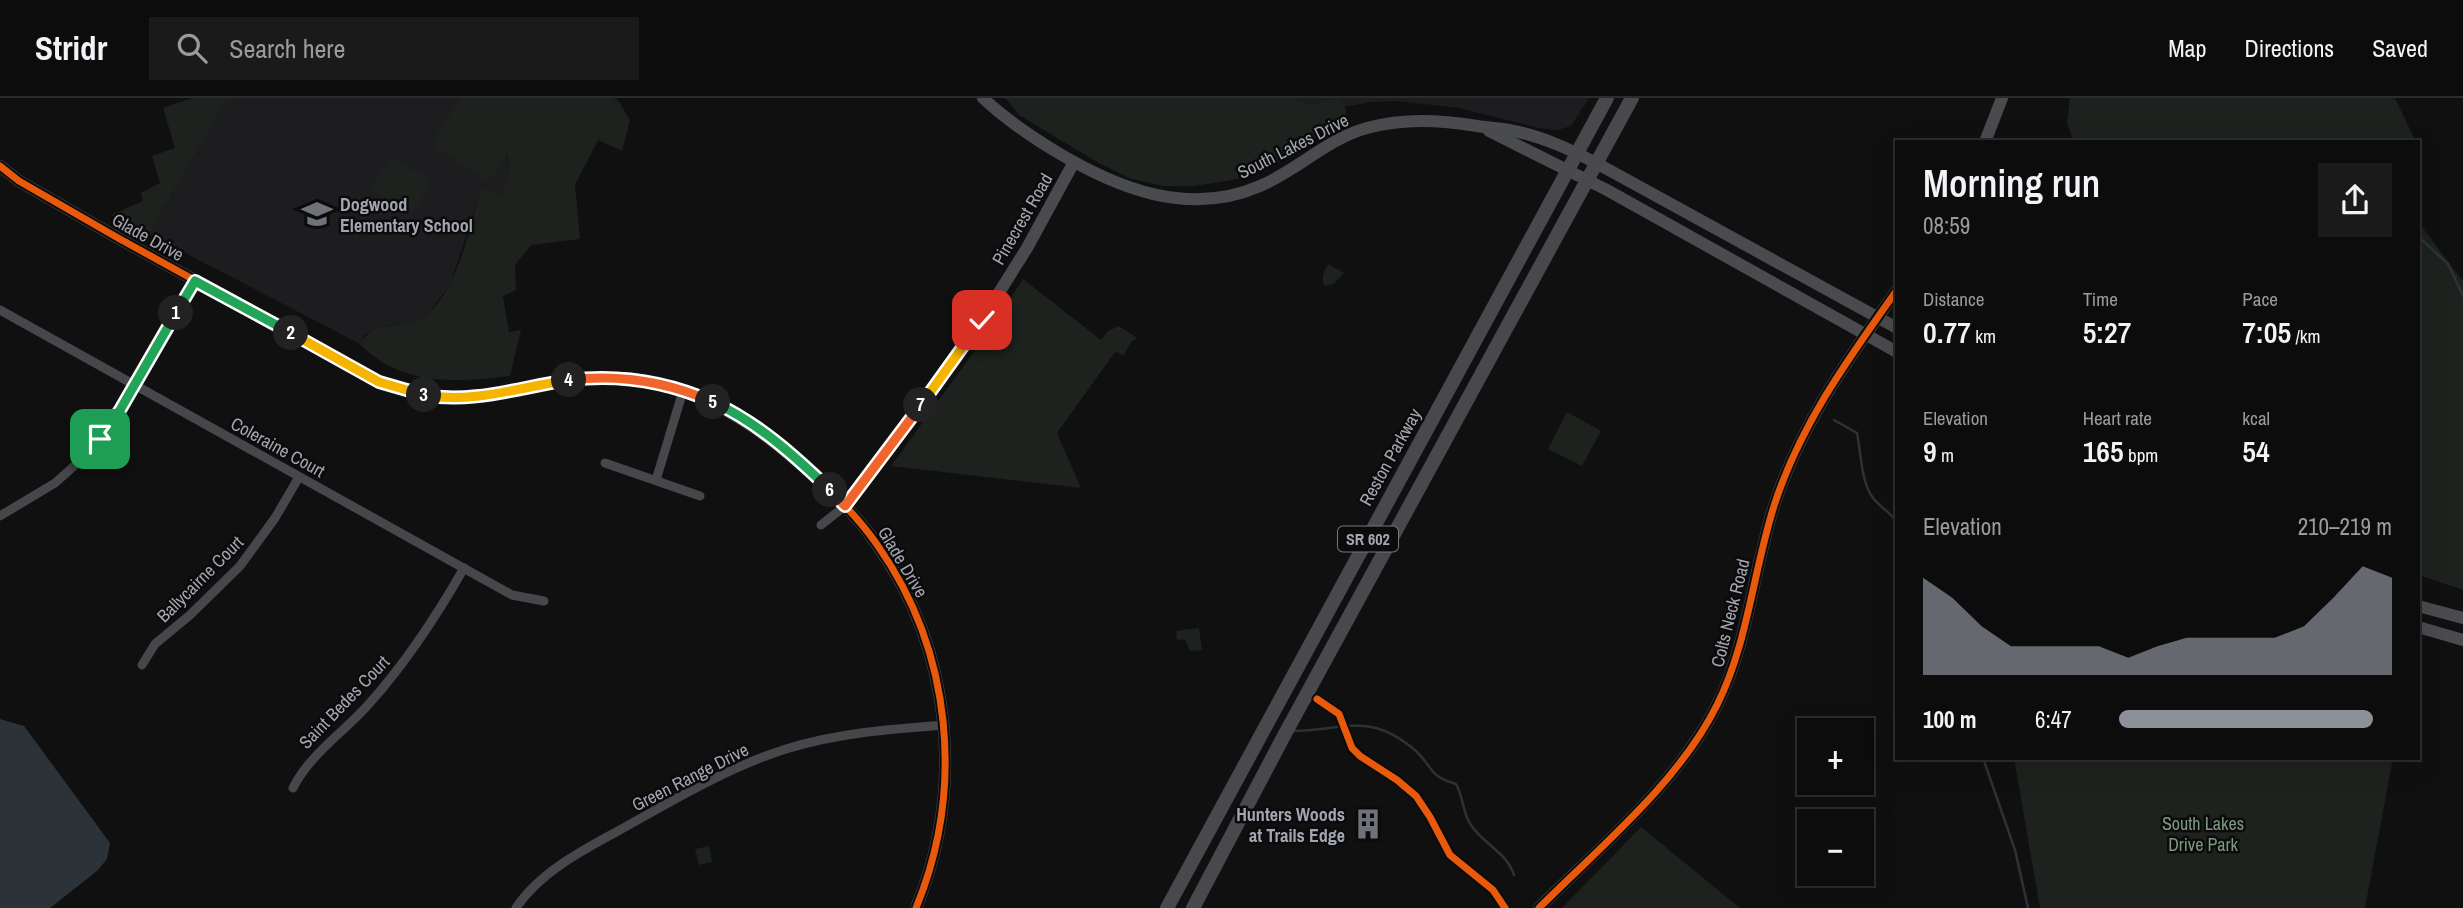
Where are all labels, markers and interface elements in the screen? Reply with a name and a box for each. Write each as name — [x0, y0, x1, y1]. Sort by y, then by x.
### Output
search box — [149, 17, 639, 80]
text: Stridr — [35, 26, 107, 70]
icon: search — [173, 29, 211, 67]
text: Search here — [229, 31, 345, 66]
text: Map — [2168, 32, 2206, 64]
text: Directions — [2244, 32, 2334, 64]
text: Saved — [2372, 32, 2428, 64]
street label: South Lakes Drive — [1233, 107, 1353, 185]
text: Morning run — [1923, 158, 2100, 209]
button: share — [2318, 163, 2392, 237]
street label: Pinecrest Road — [986, 169, 1058, 269]
place label: Dogwood Elementary School — [340, 192, 473, 238]
school or university icon: Dogwood Elementary School — [300, 197, 334, 231]
street label: Glade Drive — [108, 207, 188, 267]
text: 08:59 — [1923, 210, 1970, 241]
text: Distance — [1923, 286, 1984, 312]
text: Time — [2083, 286, 2118, 312]
text: Pace — [2242, 286, 2278, 312]
pin — [952, 290, 1012, 350]
pin: 1 — [158, 296, 194, 330]
text: 1 — [171, 299, 180, 325]
icon: check — [963, 301, 1001, 339]
text: 0.77 — [1923, 312, 1971, 352]
text: 5:27 — [2083, 312, 2131, 352]
text: 7:05 — [2242, 312, 2291, 352]
pin: 2 — [274, 316, 308, 350]
text: 2 — [286, 319, 295, 345]
text: km — [1971, 323, 1996, 349]
text: /km — [2291, 323, 2321, 349]
pin: 4 — [552, 362, 586, 398]
text: 4 — [564, 366, 573, 392]
pin: 3 — [406, 378, 442, 412]
text: 3 — [419, 381, 428, 407]
pin: 5 — [696, 384, 730, 420]
text: 5 — [708, 388, 717, 414]
pin: 7 — [904, 388, 939, 422]
text: 7 — [916, 391, 925, 417]
street label: Reston Parkway — [1353, 403, 1427, 510]
text: Elevation — [1923, 405, 1988, 431]
text: Heart rate — [2083, 405, 2152, 431]
text: kcal — [2242, 405, 2270, 431]
pin — [70, 409, 130, 469]
street label: Coleraine Court — [226, 411, 330, 483]
icon: arrive — [81, 420, 119, 458]
text: 9 — [1923, 431, 1937, 471]
text: 165 — [2083, 431, 2124, 471]
text: 54 — [2242, 431, 2270, 471]
text: m — [1937, 442, 1954, 468]
text: bpm — [2124, 442, 2158, 468]
pin: 6 — [812, 472, 848, 508]
text: 6 — [825, 476, 834, 502]
text: Elevation — [1923, 511, 2002, 542]
text: 210–219 m — [2298, 511, 2392, 542]
street label: Glade Drive — [872, 522, 934, 602]
road number: SR 602 — [1338, 526, 1398, 552]
street label: Ballycairne Court — [151, 530, 249, 628]
street label: Colts Neck Road — [1704, 556, 1756, 670]
street label: Saint Bedes Court — [293, 650, 395, 754]
text: 100 m — [1923, 704, 1976, 735]
text: 6:47 — [2035, 704, 2072, 735]
map controls — [1797, 718, 1874, 886]
button: + — [1797, 718, 1874, 795]
street label: Green Range Drive — [627, 737, 753, 817]
place label: Hunters Woods at Trails Edge — [1236, 802, 1345, 848]
building icon: Hunters Woods at Trails Edge — [1351, 807, 1385, 841]
button: − — [1797, 809, 1874, 886]
park label: South Lakes Drive Park — [2162, 811, 2244, 857]

